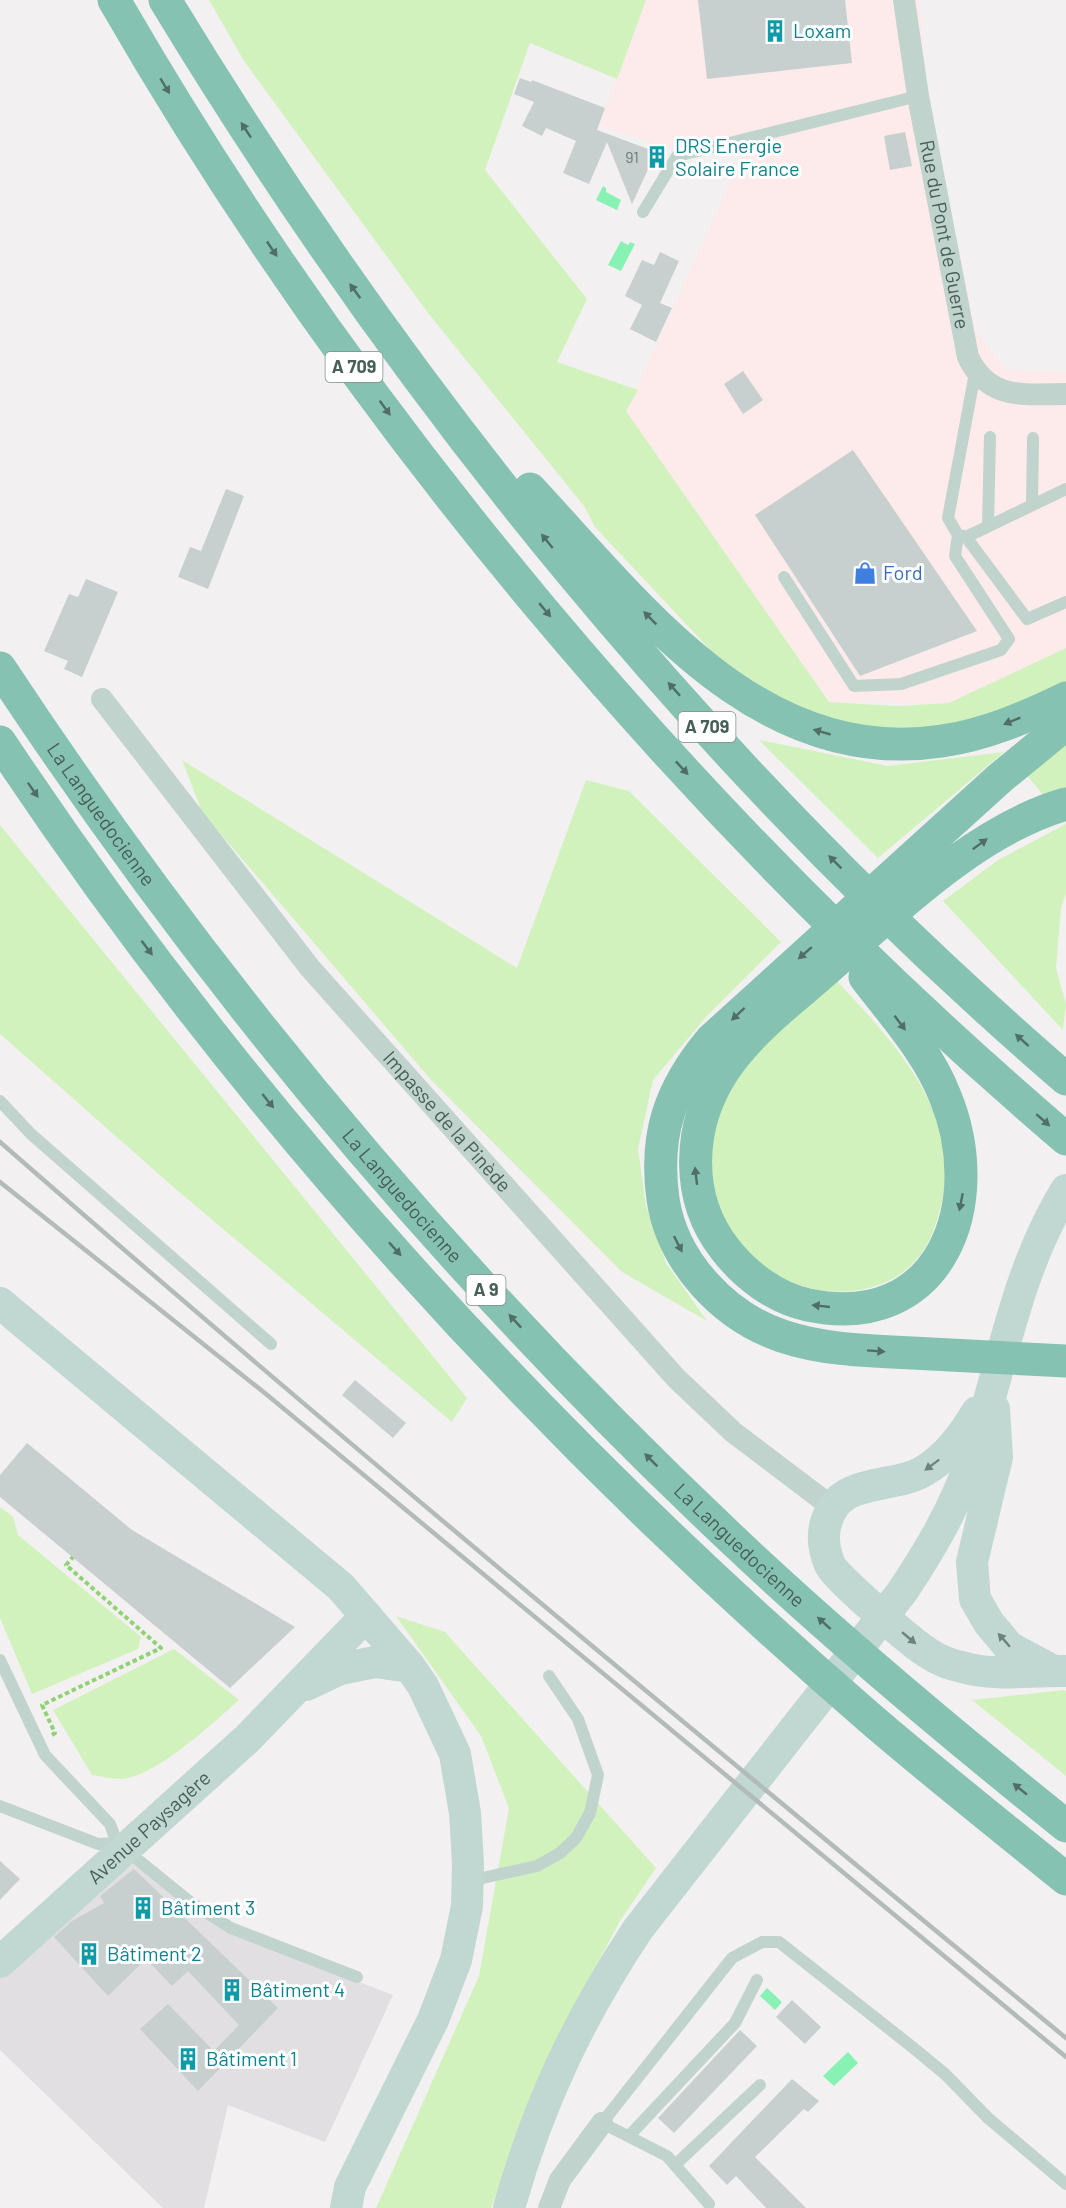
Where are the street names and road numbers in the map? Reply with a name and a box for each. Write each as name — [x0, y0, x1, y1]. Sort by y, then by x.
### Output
street label: Rue du Pont de Guerre — [916, 138, 975, 331]
road number: A 709 — [326, 352, 382, 382]
road number: A 709 — [678, 712, 736, 742]
street label: La Languedocienne — [43, 738, 161, 890]
street label: Impasse de la Pinède — [379, 1046, 517, 1196]
street label: La Languedocienne — [338, 1123, 468, 1267]
road number: A 9 — [466, 1275, 506, 1305]
street label: La Languedocienne — [670, 1478, 810, 1612]
street label: Avenue Paysagère — [82, 1765, 215, 1888]

